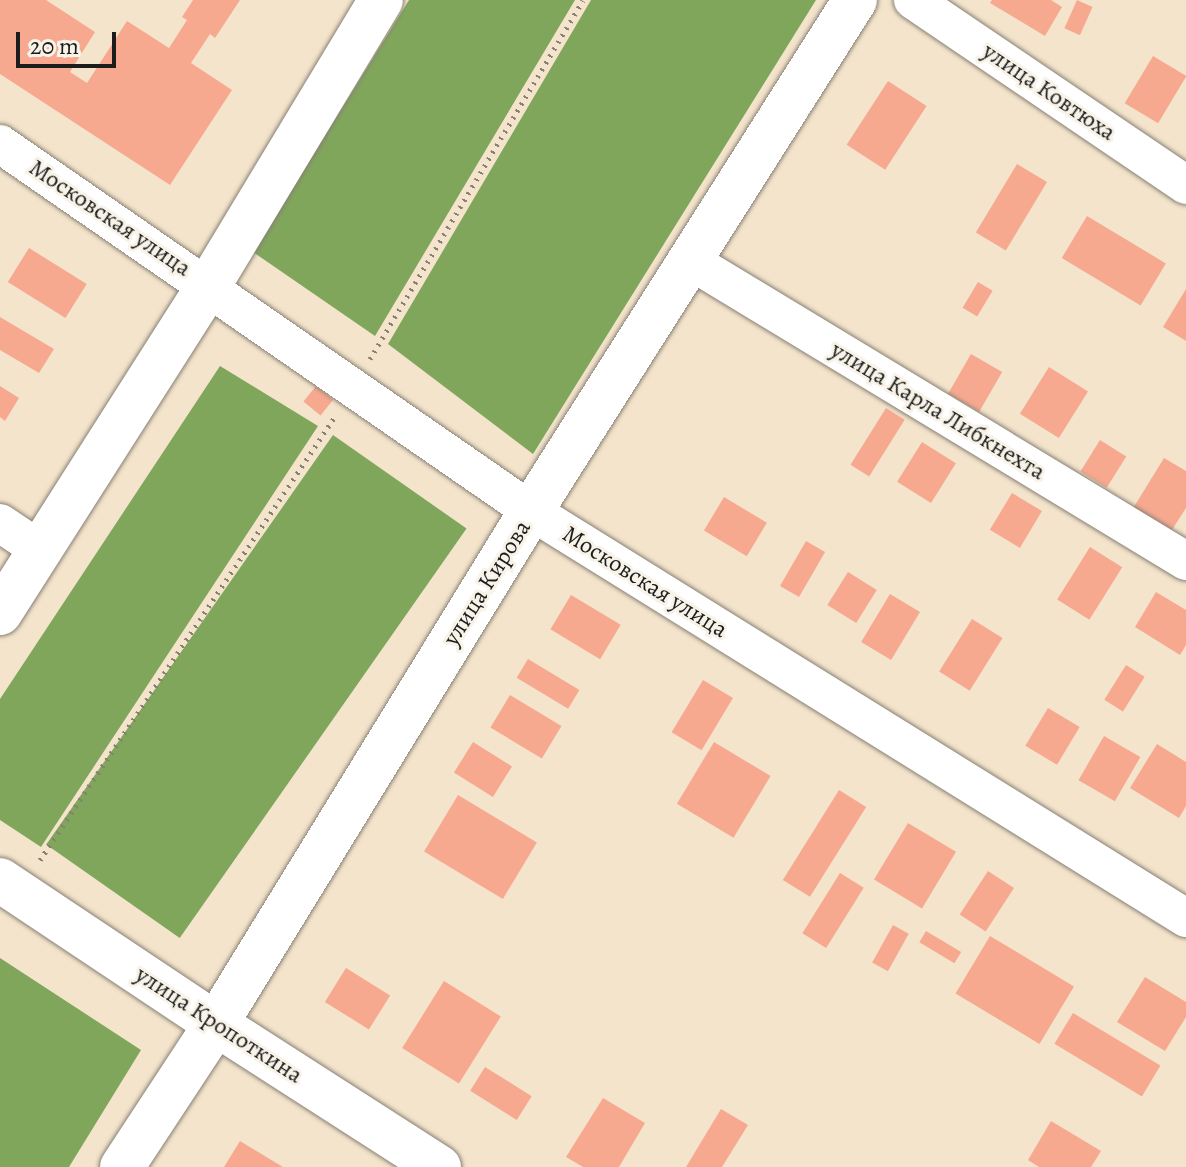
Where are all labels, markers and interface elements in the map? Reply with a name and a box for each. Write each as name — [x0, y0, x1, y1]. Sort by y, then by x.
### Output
scale bar — [20, 16, 120, 66]
text: 20 m — [30, 30, 79, 62]
street label: улица Ковтюха — [977, 37, 1121, 147]
street label: Московская улица — [24, 153, 196, 283]
street label: улица Карла Либкнехта — [826, 336, 1050, 486]
street label: улица Кирова — [437, 515, 537, 651]
street label: Московская улица — [557, 520, 733, 644]
street label: улица Кропоткина — [130, 960, 308, 1090]

